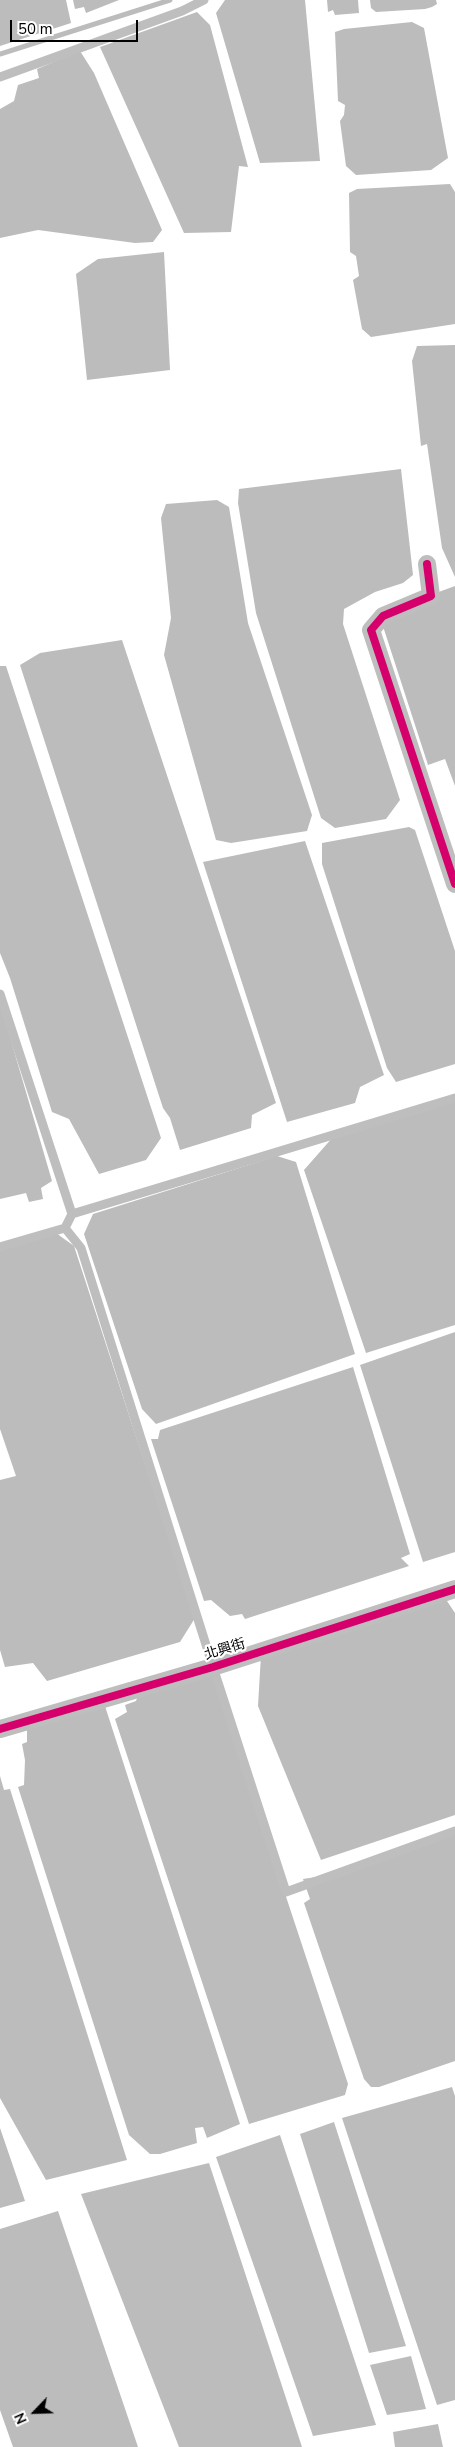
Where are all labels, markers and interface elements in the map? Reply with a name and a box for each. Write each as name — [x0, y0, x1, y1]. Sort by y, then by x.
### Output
scale bar — [12, 10, 140, 42]
text: 50 m — [18, 19, 53, 39]
street label: 北興街 — [202, 1636, 248, 1664]
north arrow — [10, 2387, 60, 2437]
text: N — [10, 2410, 32, 2427]

